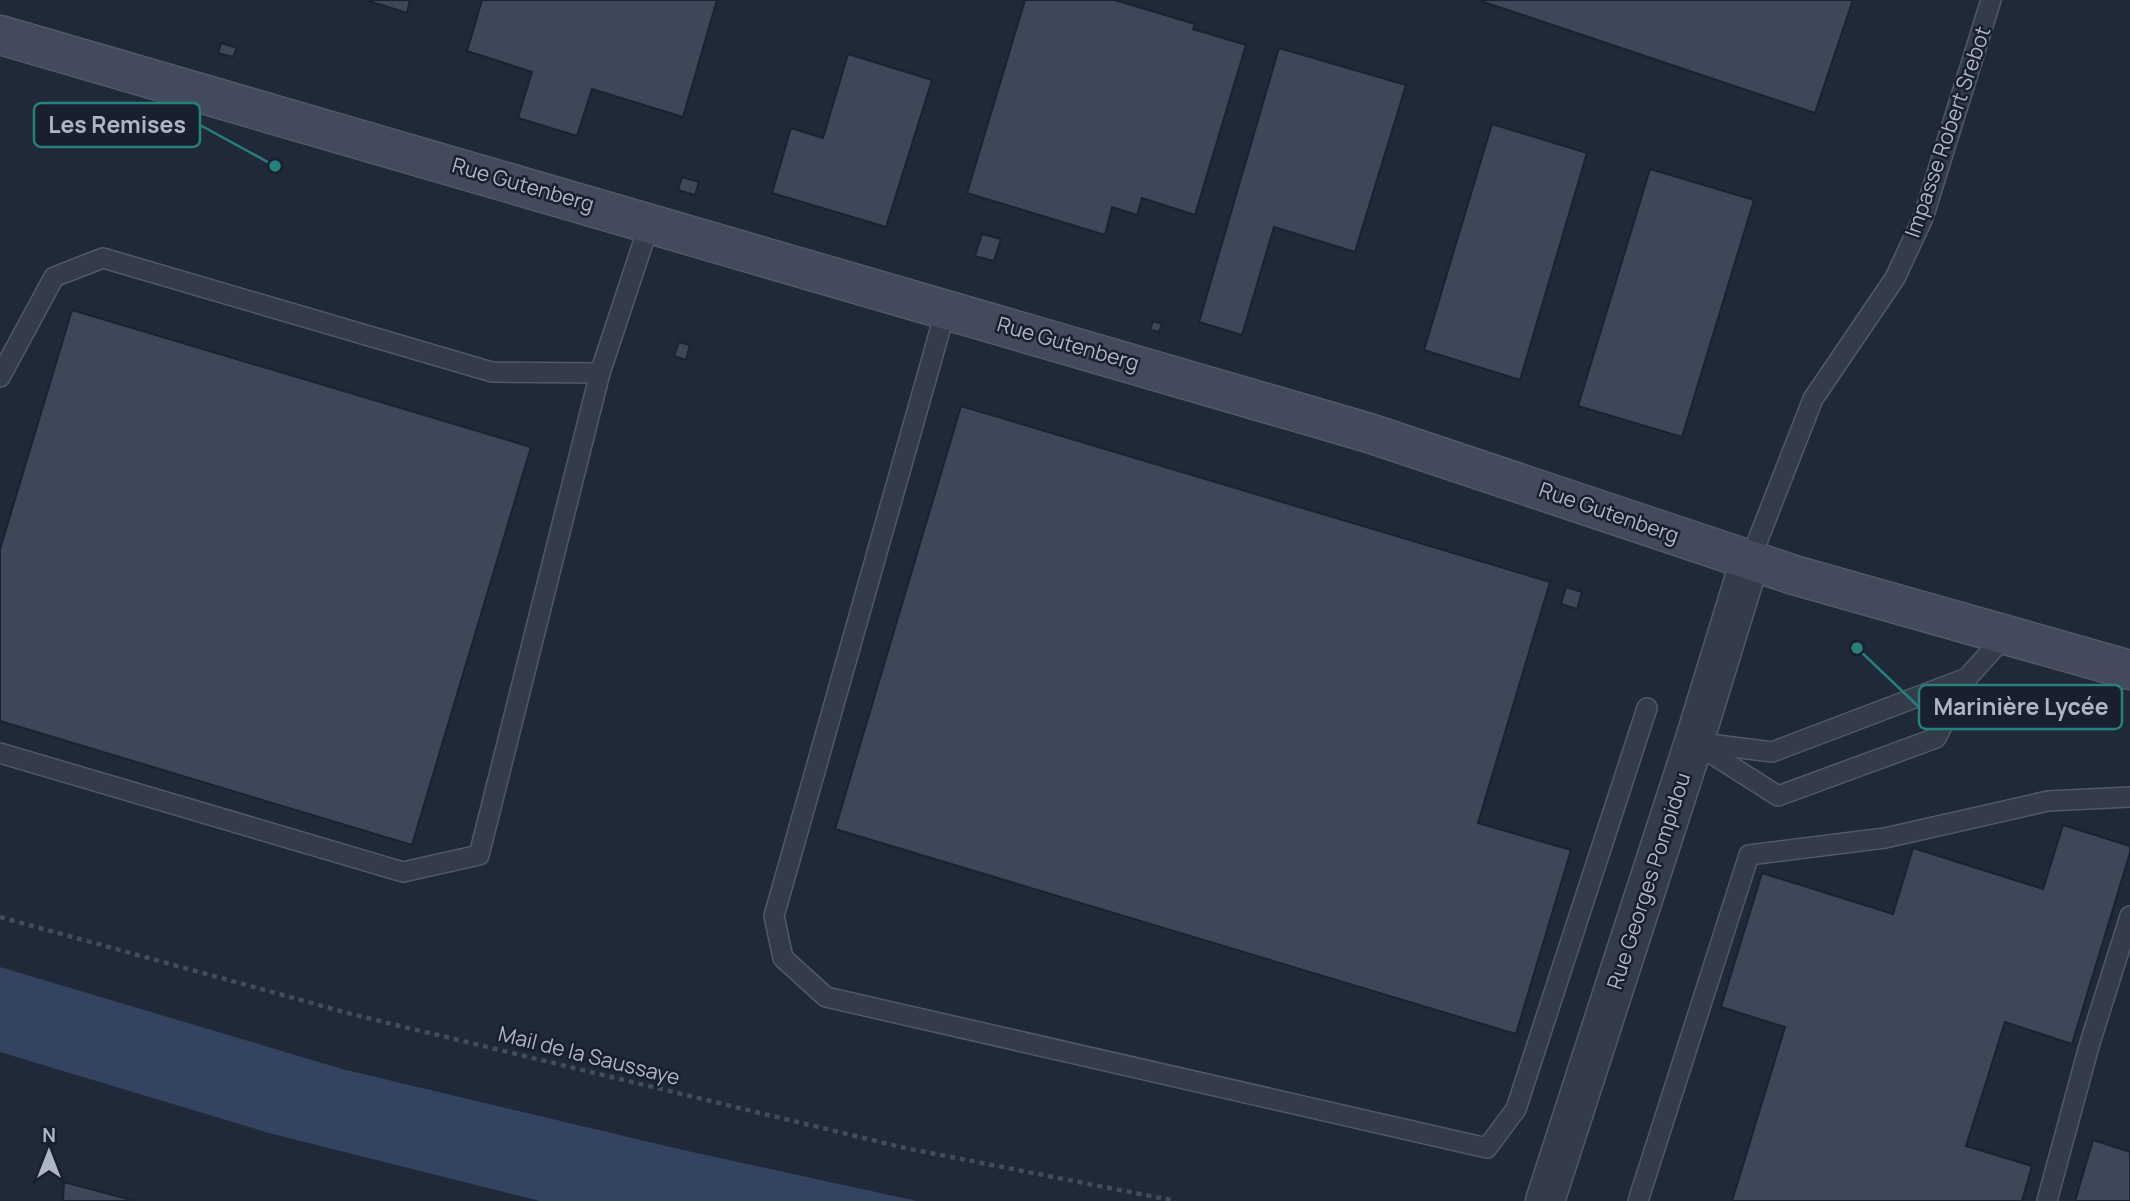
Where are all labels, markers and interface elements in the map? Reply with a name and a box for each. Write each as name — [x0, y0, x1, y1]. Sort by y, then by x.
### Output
street label: Impasse Robert Srebot — [1898, 22, 1996, 241]
callout: Les Remises — [34, 103, 200, 147]
text: Les Remises — [48, 108, 186, 140]
street label: Rue Gutenberg — [449, 150, 597, 218]
street label: Rue Gutenberg — [994, 309, 1142, 377]
street label: Rue Gutenberg — [1536, 475, 1683, 549]
callout: Marinière Lycée — [1919, 685, 2122, 729]
text: Marinière Lycée — [1933, 690, 2109, 722]
street label: Rue Georges Pompidou — [1600, 769, 1696, 993]
street label: Mail de la Saussaye — [496, 1019, 683, 1091]
north arrow — [14, 1117, 84, 1187]
text: N — [42, 1122, 56, 1148]

